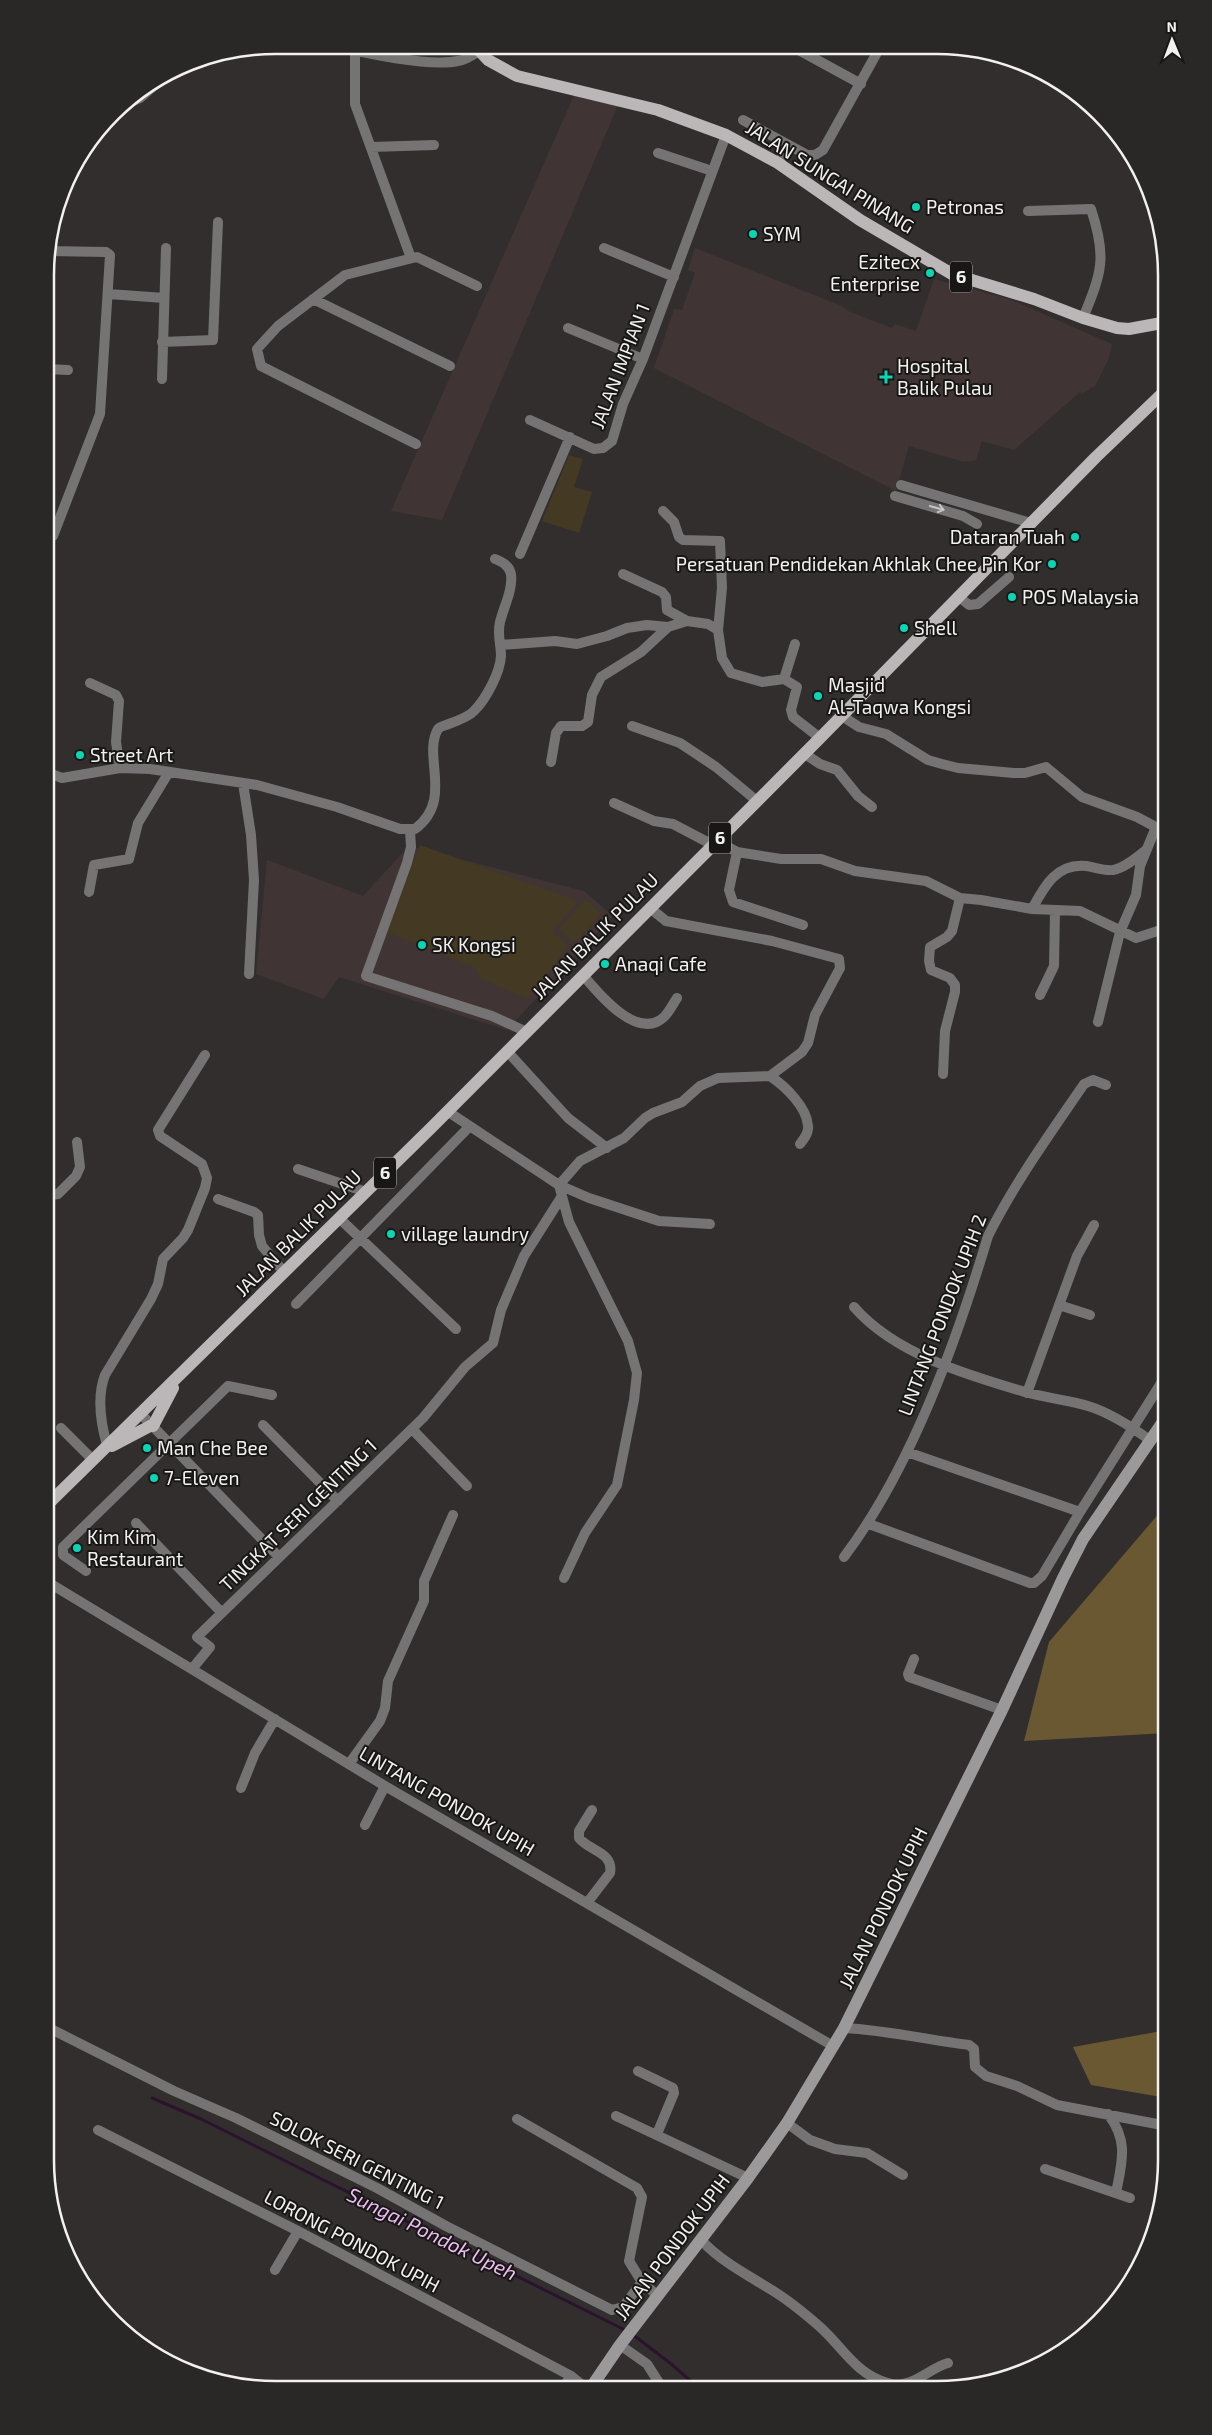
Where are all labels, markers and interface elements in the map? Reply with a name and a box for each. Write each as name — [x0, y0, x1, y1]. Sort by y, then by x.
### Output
north arrow — [1147, 15, 1197, 65]
text: N — [1167, 18, 1177, 35]
street label: JALAN SUNGAI PINANG — [742, 115, 919, 238]
place label: Petronas — [926, 195, 1004, 218]
marker: Petronas — [910, 201, 922, 213]
place label: SYM — [763, 222, 801, 245]
marker: SYM — [747, 228, 759, 240]
place label: Ezitecx Enterprise — [830, 250, 920, 295]
road number: 6 — [950, 262, 972, 292]
marker: Ezitecx Enterprise — [924, 267, 936, 279]
street label: JALAN IMPIAN 1 — [585, 300, 654, 432]
place label: Hospital Balik Pulau — [897, 354, 992, 399]
marker: Hospital Balik Pulau — [879, 370, 893, 384]
one-way arrow — [929, 504, 945, 514]
place label: Dataran Tuah — [950, 525, 1065, 548]
marker: Dataran Tuah — [1069, 531, 1081, 543]
place label: Persatuan Pendidekan Akhlak Chee Pin Kor — [676, 552, 1042, 575]
marker: Persatuan Pendidekan Akhlak Chee Pin Kor — [1046, 558, 1058, 570]
place label: POS Malaysia — [1022, 585, 1139, 608]
marker: POS Malaysia — [1006, 591, 1018, 603]
place label: Shell — [914, 616, 958, 639]
marker: Shell — [898, 622, 910, 634]
place label: Masjid Al-Taqwa Kongsi — [828, 673, 971, 718]
marker: Masjid Al-Taqwa Kongsi — [812, 690, 824, 702]
place label: Street Art — [90, 743, 173, 766]
marker: Street Art — [74, 749, 86, 761]
road number: 6 — [709, 822, 731, 854]
street label: JALAN BALIK PULAU — [527, 868, 663, 1004]
place label: SK Kongsi — [432, 933, 516, 956]
marker: SK Kongsi — [416, 939, 428, 951]
place label: Anaqi Cafe — [615, 952, 707, 975]
marker: Anaqi Cafe — [599, 958, 611, 970]
road number: 6 — [374, 1158, 396, 1188]
street label: JALAN BALIK PULAU — [230, 1165, 366, 1301]
street label: LINTANG PONDOK UPIH 2 — [892, 1211, 991, 1419]
place label: village laundry — [401, 1222, 529, 1245]
marker: village laundry — [385, 1228, 397, 1240]
street label: TINGKAT SERI GENTING 1 — [214, 1434, 381, 1596]
place label: Man Che Bee — [157, 1436, 268, 1459]
marker: Man Che Bee — [141, 1442, 153, 1454]
place label: 7-Eleven — [164, 1466, 240, 1489]
marker: 7-Eleven — [148, 1472, 160, 1484]
place label: Kim Kim Restaurant — [87, 1525, 183, 1570]
marker: Kim Kim Restaurant — [71, 1542, 83, 1554]
street label: LINTANG PONDOK UPIH — [355, 1741, 539, 1860]
street label: JALAN PONDOK UPIH — [833, 1823, 932, 1992]
street label: SOLOK SERI GENTING 1 — [266, 2106, 448, 2213]
street label: JALAN PONDOK UPIH — [609, 2169, 734, 2324]
water label: Sungai Pondok Upeh — [344, 2182, 521, 2285]
street label: LORONG PONDOK UPIH — [260, 2184, 444, 2297]

